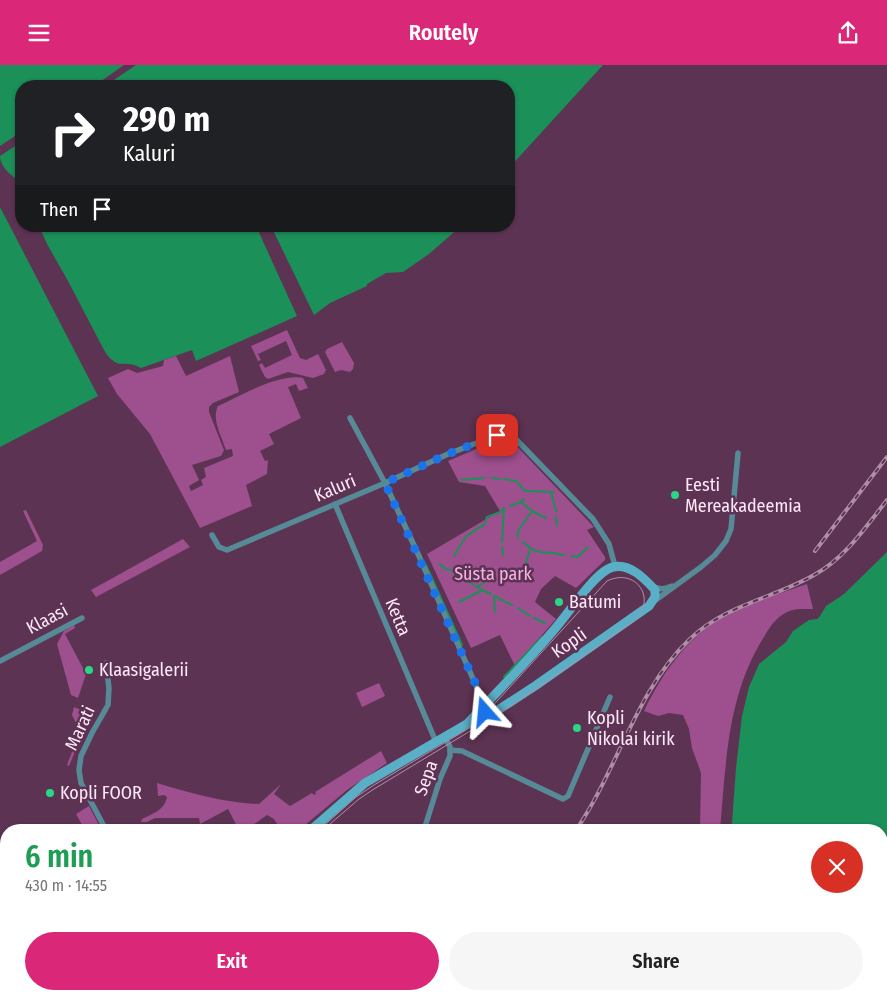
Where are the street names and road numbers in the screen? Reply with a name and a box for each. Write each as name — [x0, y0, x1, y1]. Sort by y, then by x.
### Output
street label: Kaluri — [311, 469, 359, 507]
street label: Ketta — [380, 595, 416, 639]
street label: Klaasi — [22, 599, 72, 639]
street label: Kopli — [547, 623, 591, 663]
street label: Marati — [60, 702, 100, 754]
street label: Sepa — [409, 757, 443, 799]

